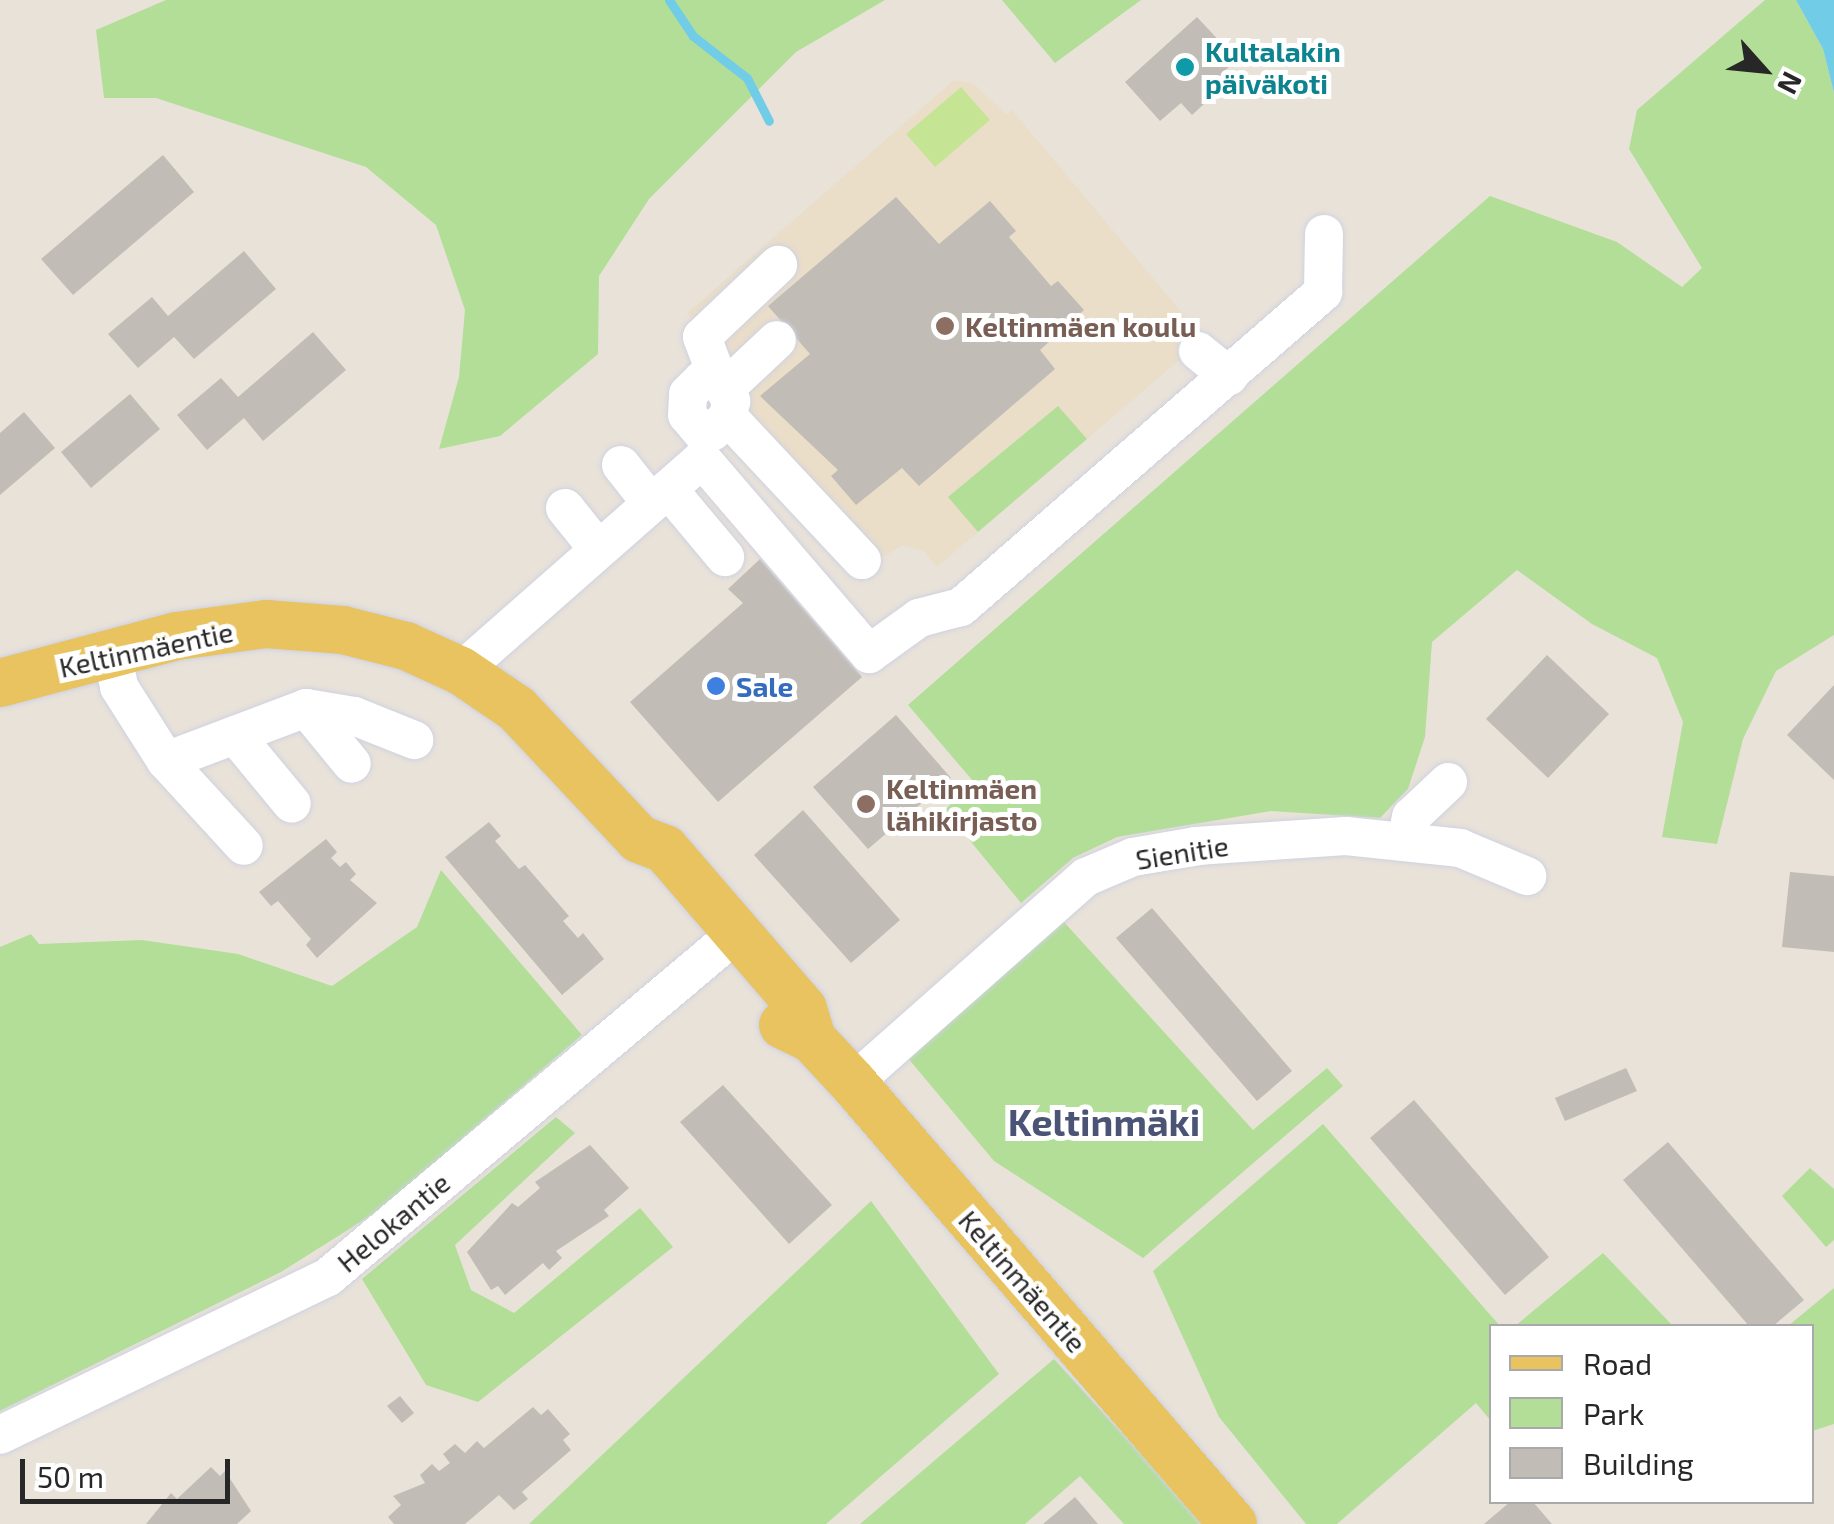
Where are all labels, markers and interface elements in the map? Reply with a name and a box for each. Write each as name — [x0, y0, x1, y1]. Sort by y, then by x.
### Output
north arrow — [1714, 20, 1814, 120]
place label: Kultalakin päiväkoti — [1205, 34, 1341, 100]
marker: Kultalakin päiväkoti — [1174, 56, 1196, 78]
text: N — [1771, 67, 1810, 100]
place label: Keltinmäen koulu — [965, 309, 1196, 343]
marker: Keltinmäen koulu — [934, 315, 956, 337]
street label: Keltinmäentie — [56, 614, 236, 684]
place label: Sale — [736, 669, 793, 703]
marker: Sale — [705, 675, 727, 697]
place label: Keltinmäen lähikirjasto — [886, 771, 1038, 837]
marker: Keltinmäen lähikirjasto — [855, 793, 877, 815]
street label: Sienitie — [1133, 828, 1231, 876]
district label: Keltinmäki — [1008, 1099, 1200, 1145]
street label: Helokantie — [330, 1165, 456, 1279]
street label: Keltinmäentie — [952, 1203, 1094, 1359]
legend — [1489, 1324, 1814, 1504]
text: Road — [1583, 1345, 1652, 1381]
text: Park — [1583, 1395, 1644, 1431]
scale bar — [25, 1439, 235, 1501]
text: Building — [1583, 1445, 1694, 1481]
text: 50 m — [37, 1458, 104, 1494]

